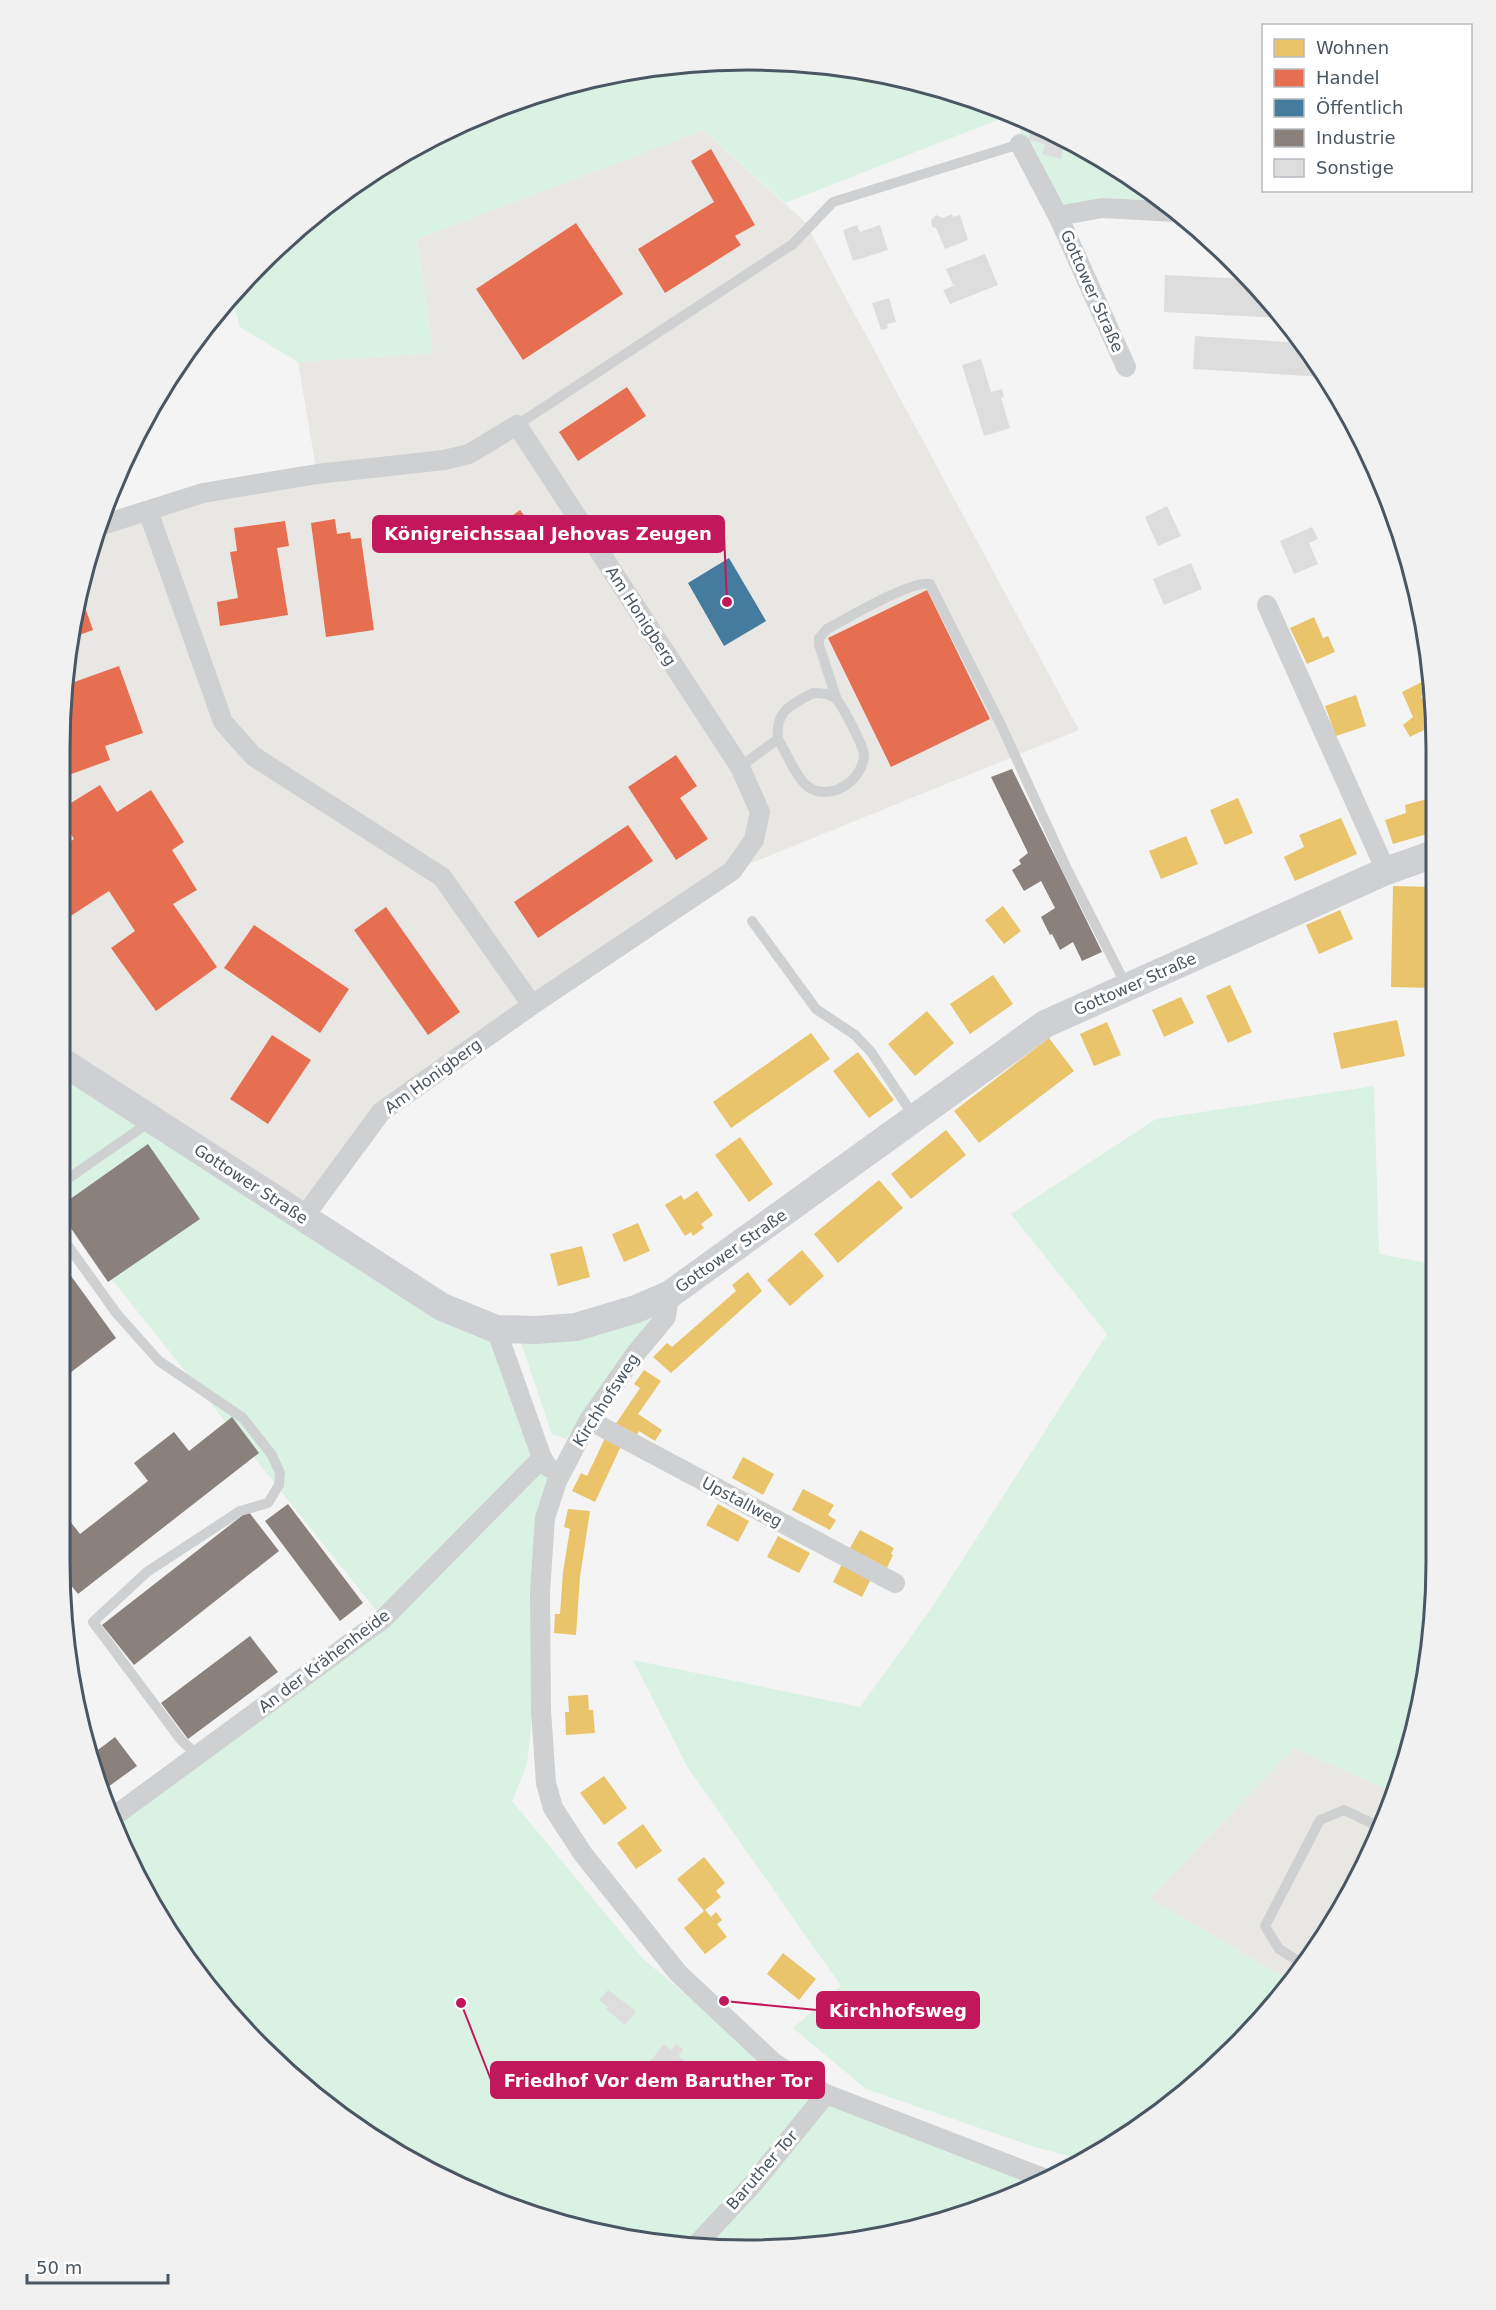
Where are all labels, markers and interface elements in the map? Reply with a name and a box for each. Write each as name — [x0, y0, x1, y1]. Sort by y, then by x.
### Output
legend — [1262, 24, 1472, 192]
text: Wohnen — [1316, 37, 1389, 58]
text: Handel — [1316, 67, 1379, 88]
text: Öffentlich — [1316, 97, 1403, 118]
text: Industrie — [1316, 127, 1395, 148]
text: Sonstige — [1316, 157, 1394, 178]
street label: Gottower Straße — [1057, 227, 1127, 355]
callout: Königreichssaal Jehovas Zeugen — [373, 516, 724, 552]
text: Königreichssaal Jehovas Zeugen — [384, 523, 712, 544]
street label: Am Honigberg — [602, 563, 680, 669]
street label: Gottower Straße — [1071, 949, 1199, 1019]
street label: Am Honigberg — [381, 1035, 485, 1117]
street label: Gottower Straße — [191, 1140, 311, 1228]
street label: Gottower Straße — [672, 1205, 790, 1297]
street label: Kirchhofsweg — [569, 1350, 643, 1450]
street label: Upstallweg — [699, 1473, 785, 1531]
street label: An der Krähenheide — [255, 1605, 393, 1717]
callout: Kirchhofsweg — [817, 1992, 979, 2028]
text: Kirchhofsweg — [829, 2000, 967, 2021]
callout: Friedhof Vor dem Baruther Tor — [491, 2062, 824, 2098]
text: Friedhof Vor dem Baruther Tor — [504, 2070, 812, 2091]
street label: Baruther Tor — [722, 2126, 802, 2214]
scale bar — [27, 2247, 168, 2285]
text: 50 m — [36, 2257, 82, 2278]

